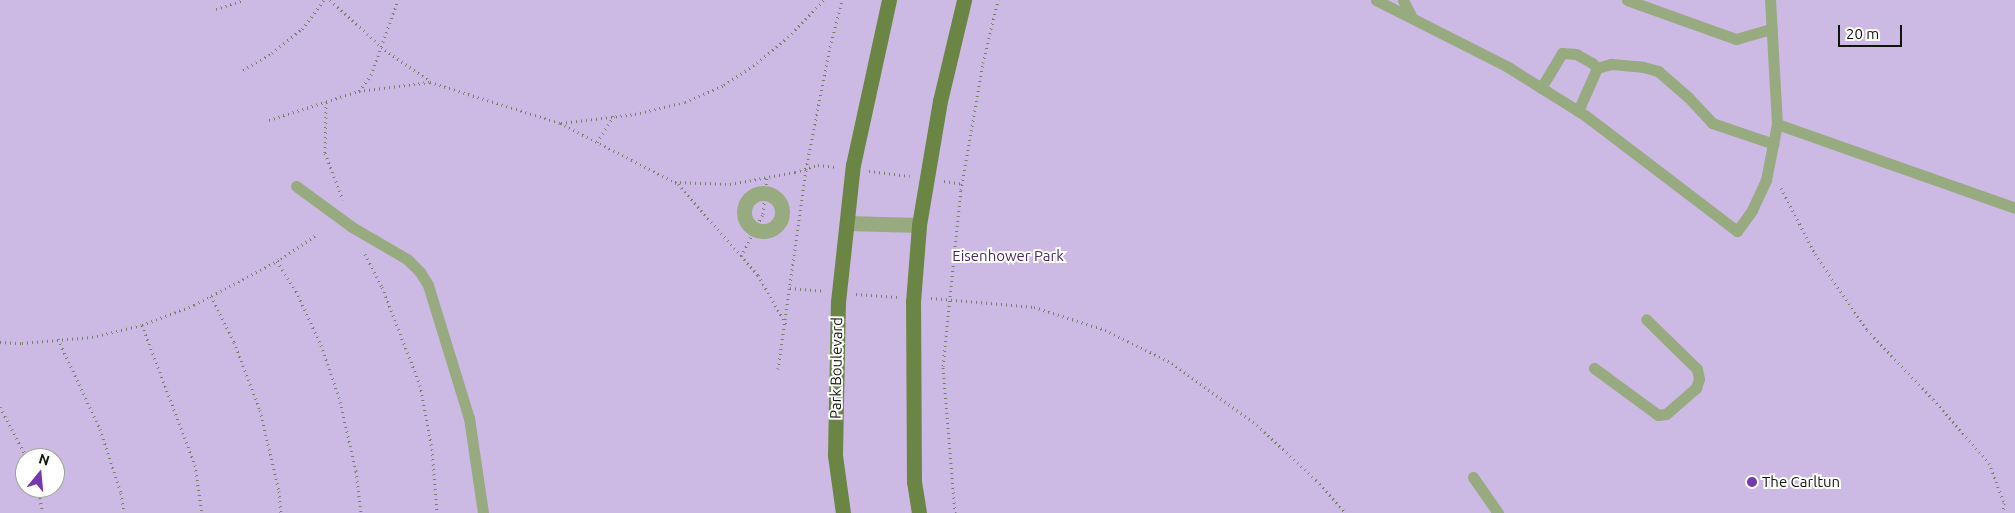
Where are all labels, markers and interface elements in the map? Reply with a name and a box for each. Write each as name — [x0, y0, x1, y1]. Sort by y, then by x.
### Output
scale bar — [1840, 15, 1904, 47]
text: 20 m — [1846, 25, 1879, 42]
park label: Eisenhower Park — [952, 247, 1064, 265]
street label: Park Boulevard — [826, 317, 846, 419]
north arrow — [15, 448, 65, 498]
text: N — [37, 450, 51, 469]
place label: The Carltun — [1762, 473, 1840, 491]
marker: The Carltun — [1746, 476, 1758, 488]

